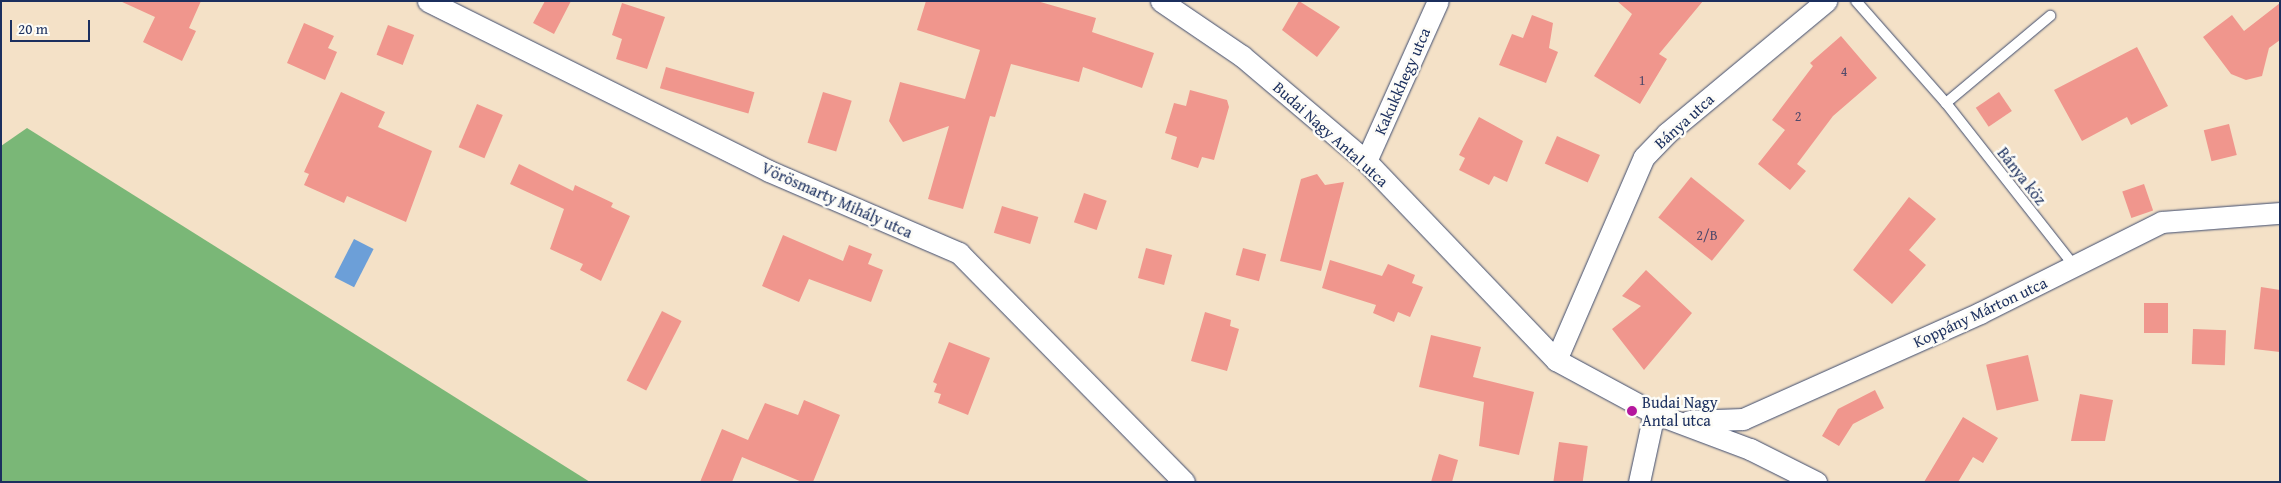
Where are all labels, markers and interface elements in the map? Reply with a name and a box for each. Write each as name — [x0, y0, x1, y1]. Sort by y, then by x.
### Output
scale bar — [12, 10, 92, 42]
text: 20 m — [18, 18, 48, 39]
street label: Kakukkhegy utca — [1370, 25, 1434, 137]
house number: 4 — [1841, 63, 1847, 79]
house number: 1 — [1639, 72, 1645, 88]
street label: Budai Nagy Antal utca — [1270, 77, 1392, 191]
street label: Bánya utca — [1650, 89, 1718, 153]
house number: 2 — [1795, 108, 1801, 124]
street label: Bánya köz — [1994, 143, 2050, 209]
street label: Vörösmarty Mihály utca — [759, 158, 915, 242]
house number: 2/B — [1696, 227, 1718, 243]
street label: Koppány Márton utca — [1910, 273, 2050, 351]
place label: Budai Nagy Antal utca — [1642, 392, 1718, 430]
marker: Budai Nagy Antal utca — [1626, 405, 1638, 417]

